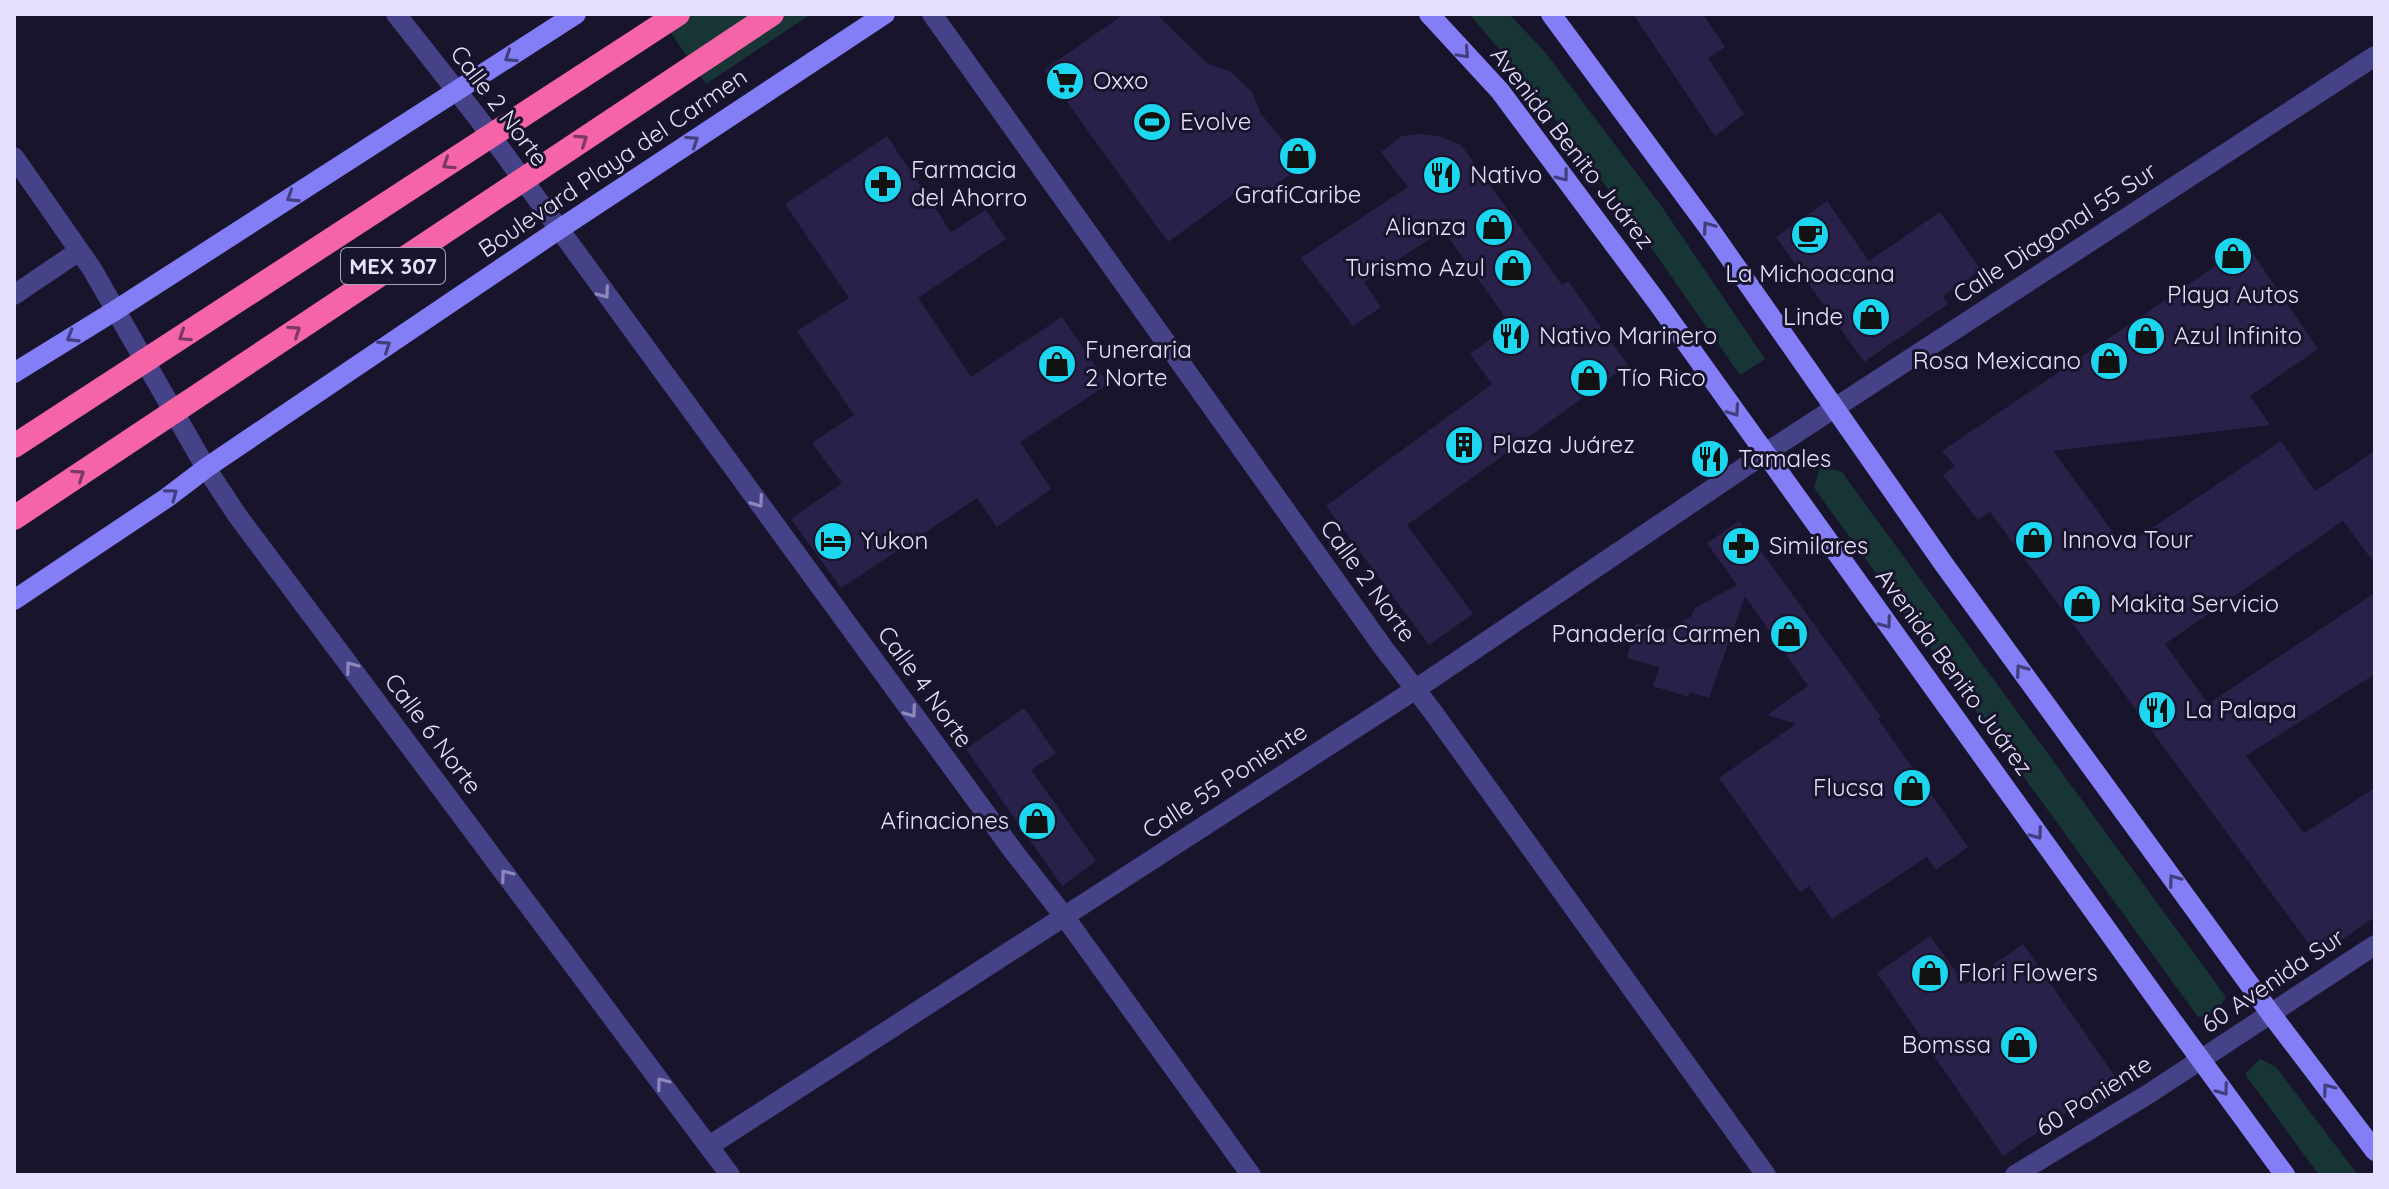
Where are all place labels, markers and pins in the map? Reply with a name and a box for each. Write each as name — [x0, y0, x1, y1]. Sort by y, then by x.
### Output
supermarket icon: Oxxo — [1044, 60, 1086, 102]
place label: Oxxo — [1093, 65, 1149, 95]
sports icon: Evolve — [1131, 101, 1173, 143]
place label: Evolve — [1180, 106, 1251, 136]
shop icon: GrafiCaribe — [1277, 135, 1319, 177]
place label: Farmacia del Ahorro — [911, 154, 1027, 212]
restaurant icon: Nativo — [1421, 154, 1463, 196]
place label: Nativo — [1470, 159, 1542, 189]
pharmacy icon: Farmacia del Ahorro — [862, 163, 904, 205]
place label: GrafiCaribe — [1235, 179, 1361, 209]
shop icon: Alianza — [1473, 206, 1515, 248]
place label: Alianza — [1385, 211, 1466, 241]
cafe icon: La Michoacana — [1789, 214, 1831, 256]
shop icon: Playa Autos — [2212, 235, 2254, 277]
shop icon: Turismo Azul — [1492, 247, 1534, 289]
place label: Turismo Azul — [1345, 252, 1485, 282]
place label: La Michoacana — [1725, 258, 1895, 288]
place label: Playa Autos — [2167, 279, 2299, 309]
shop icon: Linde — [1850, 296, 1892, 338]
place label: Linde — [1783, 301, 1843, 331]
restaurant icon: Nativo Marinero — [1490, 315, 1532, 357]
shop icon: Azul Infinito — [2125, 315, 2167, 357]
place label: Nativo Marinero — [1539, 320, 1717, 350]
place label: Azul Infinito — [2174, 320, 2302, 350]
place label: Funeraria 2 Norte — [1085, 334, 1192, 392]
shop icon: Rosa Mexicano — [2088, 340, 2130, 382]
shop icon: Funeraria 2 Norte — [1036, 343, 1078, 385]
place label: Rosa Mexicano — [1913, 345, 2081, 375]
shop icon: Tío Rico — [1568, 357, 1610, 399]
place label: Tío Rico — [1617, 362, 1706, 392]
building icon: Plaza Juárez — [1443, 424, 1485, 466]
place label: Plaza Juárez — [1492, 429, 1635, 459]
restaurant icon: Tamales — [1689, 438, 1731, 480]
place label: Tamales — [1738, 443, 1831, 473]
shop icon: Innova Tour — [2013, 519, 2055, 561]
hotel icon: Yukon — [812, 520, 854, 562]
place label: Innova Tour — [2062, 524, 2193, 554]
place label: Yukon — [861, 525, 928, 555]
pharmacy icon: Similares — [1720, 525, 1762, 567]
place label: Similares — [1769, 530, 1868, 560]
shop icon: Makita Servicio — [2061, 583, 2103, 625]
place label: Makita Servicio — [2110, 588, 2279, 618]
shop icon: Panadería Carmen — [1768, 613, 1810, 655]
place label: Panadería Carmen — [1552, 618, 1761, 648]
restaurant icon: La Palapa — [2136, 689, 2178, 731]
place label: La Palapa — [2185, 694, 2297, 724]
shop icon: Flucsa — [1891, 767, 1933, 809]
place label: Flucsa — [1813, 772, 1884, 802]
shop icon: Afinaciones — [1016, 800, 1058, 842]
place label: Afinaciones — [881, 805, 1009, 835]
shop icon: Flori Flowers — [1909, 952, 1951, 994]
place label: Flori Flowers — [1958, 957, 2098, 987]
shop icon: Bomssa — [1998, 1024, 2040, 1066]
place label: Bomssa — [1902, 1029, 1991, 1059]

